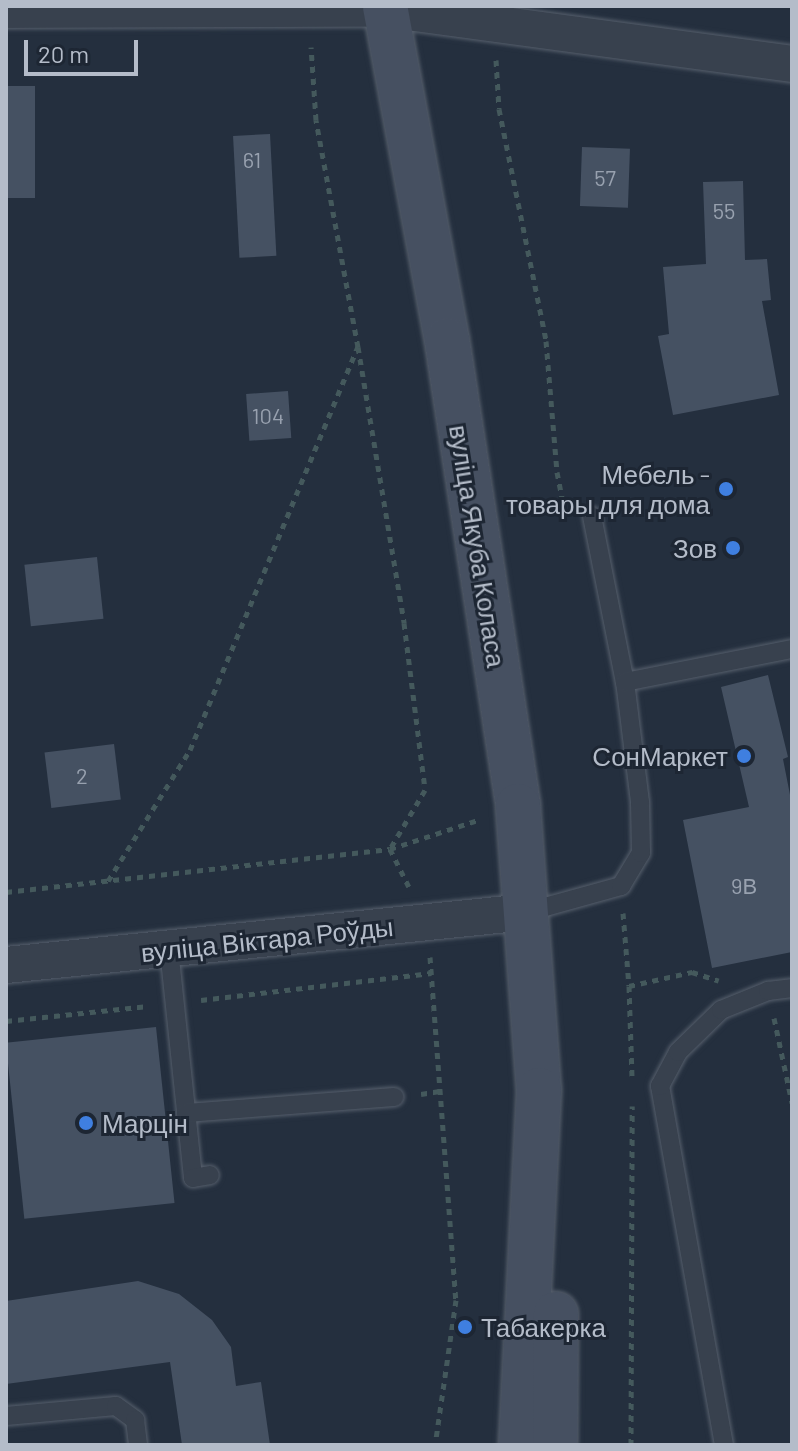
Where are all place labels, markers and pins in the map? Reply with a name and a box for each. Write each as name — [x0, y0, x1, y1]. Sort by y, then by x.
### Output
place label: Мебель - товары для дома — [506, 458, 710, 520]
marker: Мебель - товары для дома — [717, 480, 735, 498]
place label: Зов — [673, 532, 717, 564]
marker: Зов — [724, 539, 742, 557]
place label: СонМаркет — [592, 740, 728, 772]
marker: СонМаркет — [735, 747, 753, 765]
place label: Марцін — [102, 1107, 188, 1139]
marker: Марцін — [77, 1114, 95, 1132]
place label: Табакерка — [481, 1311, 606, 1343]
marker: Табакерка — [456, 1318, 474, 1336]

